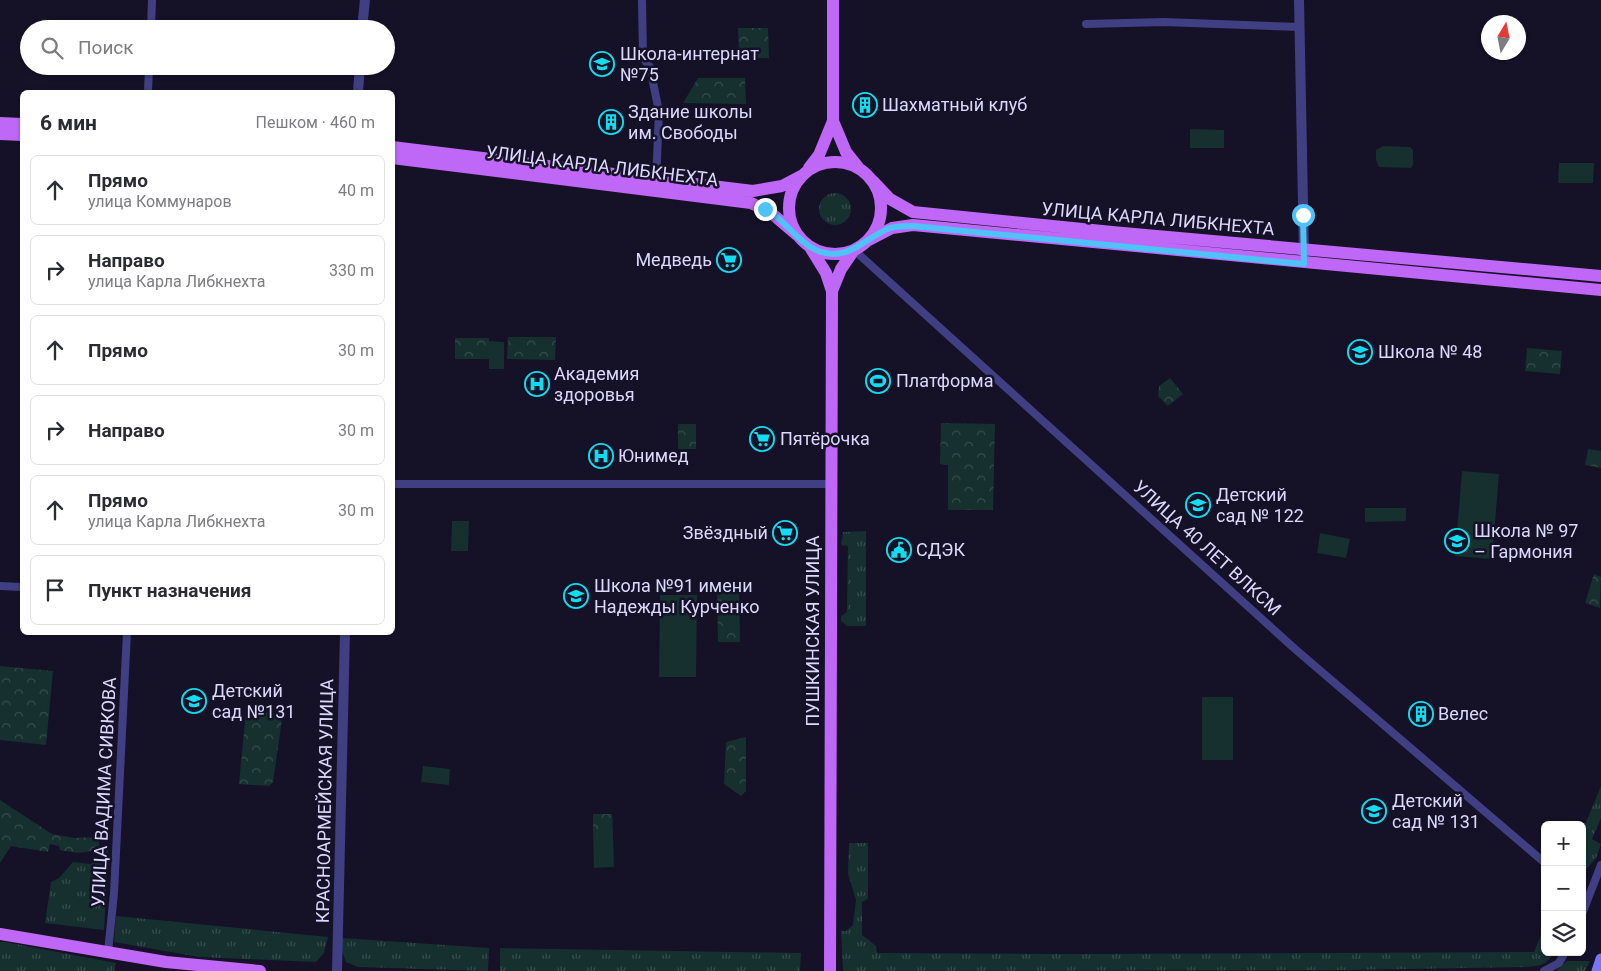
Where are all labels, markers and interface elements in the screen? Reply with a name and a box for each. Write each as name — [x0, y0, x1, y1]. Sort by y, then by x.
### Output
north arrow — [1481, 15, 1526, 60]
search box — [20, 20, 395, 75]
icon: search — [38, 34, 66, 62]
text: Поиск — [78, 36, 134, 59]
place label: Школа-интернат №75 — [620, 43, 759, 85]
school or university icon: Школа-интернат №75 — [589, 51, 615, 77]
building icon: Шахматный клуб — [852, 92, 878, 118]
place label: Шахматный клуб — [882, 94, 1027, 115]
place label: Здание школы им. Свободы — [628, 101, 753, 143]
building icon: Здание школы им. Свободы — [598, 109, 624, 135]
text: 6 мин — [40, 111, 97, 135]
text: Пешком · 460 m — [256, 113, 375, 132]
street label: УЛИЦА КАРЛА ЛИБКНЕХТА — [485, 141, 720, 190]
text: Прямо — [88, 169, 148, 192]
icon: ahead — [41, 176, 69, 204]
text: 40 m — [338, 181, 374, 200]
text: улица Коммунаров — [88, 192, 232, 211]
route end — [754, 198, 777, 221]
street label: УЛИЦА КАРЛА ЛИБКНЕХТА — [1041, 198, 1276, 239]
route start — [1292, 204, 1315, 227]
supermarket icon: Медведь — [716, 247, 742, 273]
text: Направо — [88, 249, 165, 272]
place label: Медведь — [635, 249, 712, 270]
icon: right — [41, 256, 69, 284]
text: 330 m — [329, 261, 374, 280]
text: улица Карла Либкнехта — [88, 272, 266, 291]
icon: ahead — [41, 336, 69, 364]
text: Прямо — [88, 339, 148, 362]
school or university icon: Школа № 48 — [1347, 339, 1373, 365]
text: 30 m — [338, 341, 374, 360]
place label: Школа № 48 — [1378, 341, 1482, 362]
place label: Академия здоровья — [554, 363, 639, 405]
sports icon: Платформа — [865, 368, 891, 394]
place label: Платформа — [896, 370, 993, 391]
hospital icon: Академия здоровья — [524, 371, 550, 397]
icon: right — [41, 416, 69, 444]
text: Направо — [88, 419, 165, 442]
text: 30 m — [338, 421, 374, 440]
supermarket icon: Пятёрочка — [749, 426, 775, 452]
place label: Пятёрочка — [780, 428, 870, 449]
hospital icon: Юнимед — [588, 443, 614, 469]
place label: Юнимед — [618, 445, 689, 466]
street label: УЛИЦА 40 ЛЕТ ВЛКСМ — [1129, 476, 1285, 619]
place label: Детский сад № 122 — [1216, 484, 1304, 526]
text: Прямо — [88, 489, 148, 512]
school or university icon: Детский сад № 122 — [1185, 492, 1211, 518]
icon: ahead — [41, 496, 69, 524]
text: 30 m — [338, 501, 374, 520]
text: улица Карла Либкнехта — [88, 512, 266, 531]
supermarket icon: Звёздный — [772, 520, 798, 546]
place label: Школа № 97 – Гармония — [1474, 520, 1578, 562]
place label: Звёздный — [683, 522, 768, 543]
school or university icon: Школа № 97 – Гармония — [1444, 528, 1470, 554]
street label: ПУШКИНСКАЯ УЛИЦА — [802, 535, 823, 726]
public building icon: СДЭК — [886, 537, 912, 563]
place label: СДЭК — [916, 539, 965, 560]
place label: Школа №91 имени Надежды Курченко — [594, 575, 760, 617]
icon: arrive — [41, 576, 69, 604]
text: Пункт назначения — [88, 579, 251, 602]
school or university icon: Школа №91 имени Надежды Курченко — [563, 583, 589, 609]
street label: УЛИЦА ВАДИМА СИВКОВА — [87, 676, 120, 907]
street label: КРАСНОАРМЕЙСКАЯ УЛИЦА — [312, 678, 337, 923]
place label: Детский сад №131 — [212, 680, 295, 722]
school or university icon: Детский сад №131 — [181, 688, 207, 714]
building icon: Велес — [1408, 701, 1434, 727]
place label: Велес — [1438, 703, 1488, 724]
place label: Детский сад № 131 — [1392, 790, 1480, 832]
school or university icon: Детский сад № 131 — [1361, 798, 1387, 824]
map controls — [1541, 821, 1586, 956]
button: + — [1541, 821, 1586, 866]
button: − — [1541, 866, 1586, 911]
button: layers — [1541, 911, 1586, 956]

